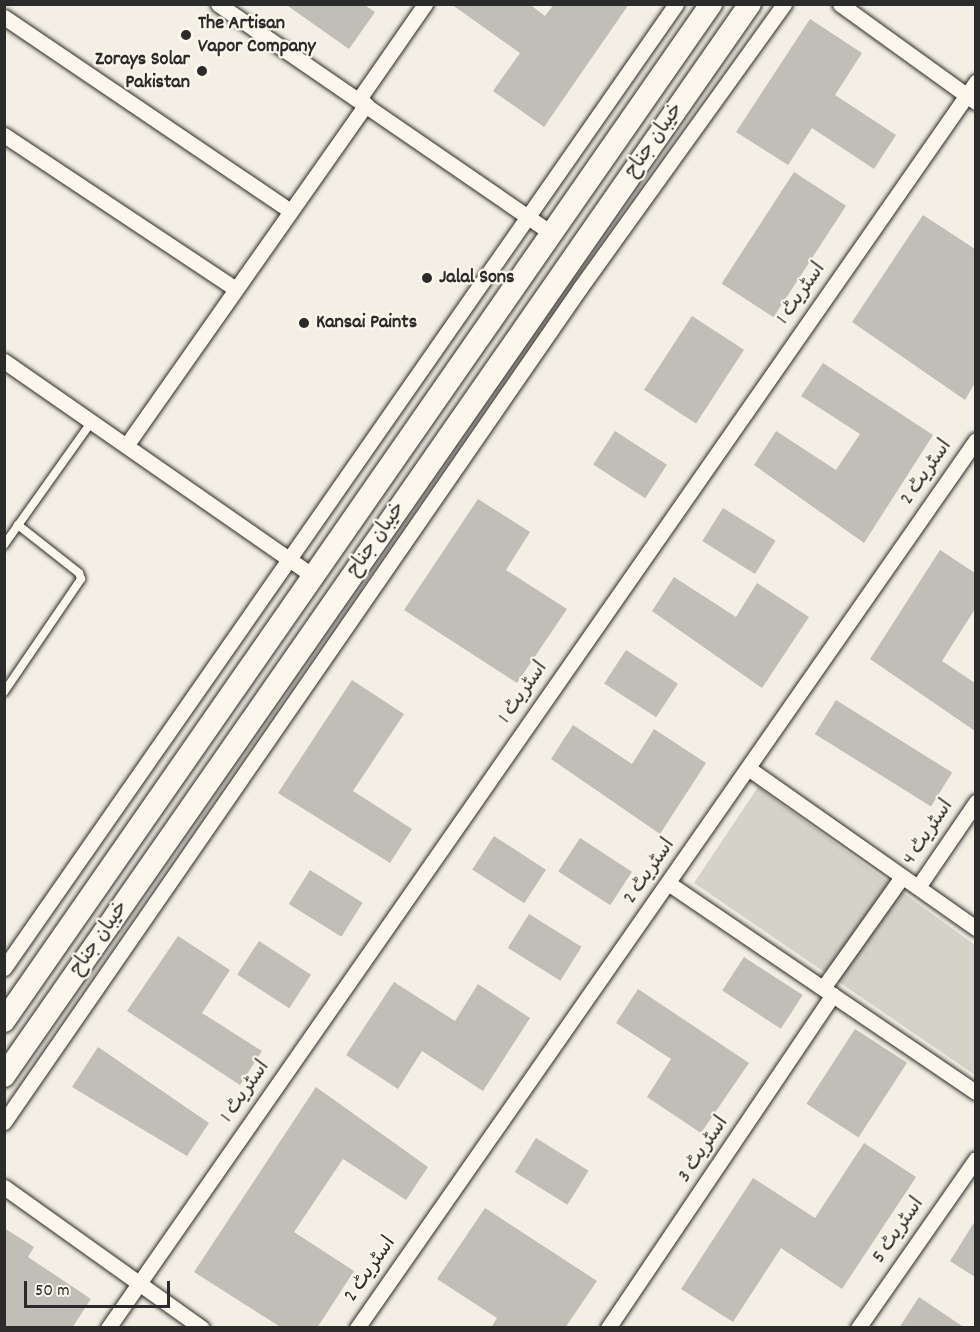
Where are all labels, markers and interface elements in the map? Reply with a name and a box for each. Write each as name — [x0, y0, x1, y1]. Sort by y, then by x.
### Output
place label: The Artisan Vapor Company — [198, 12, 316, 59]
marker: The Artisan Vapor Company — [179, 28, 193, 42]
place label: Zorays Solar Pakistan — [95, 48, 190, 95]
marker: Zorays Solar Pakistan — [195, 64, 209, 78]
street label: خیبان جناح — [621, 99, 689, 183]
street label: اسٹریٹ 1 — [772, 258, 832, 330]
place label: Jalal Sons — [439, 266, 515, 290]
marker: Jalal Sons — [420, 271, 434, 285]
place label: Kansai Paints — [316, 311, 417, 335]
marker: Kansai Paints — [297, 316, 311, 330]
street label: اسٹریٹ 2 — [896, 436, 958, 510]
street label: خیبان جناح — [343, 498, 411, 582]
street label: اسٹریٹ 1 — [494, 657, 554, 729]
street label: اسٹریٹ 4 — [898, 796, 960, 870]
street label: اسٹریٹ 2 — [619, 835, 681, 909]
street label: خیبان جناح — [66, 897, 134, 981]
street label: اسٹریٹ 1 — [216, 1056, 276, 1128]
street label: اسٹریٹ 3 — [673, 1112, 735, 1188]
street label: اسٹریٹ 5 — [868, 1193, 930, 1269]
street label: اسٹریٹ 2 — [340, 1233, 402, 1307]
scale bar — [27, 1269, 172, 1307]
text: 50 m — [35, 1279, 70, 1304]

